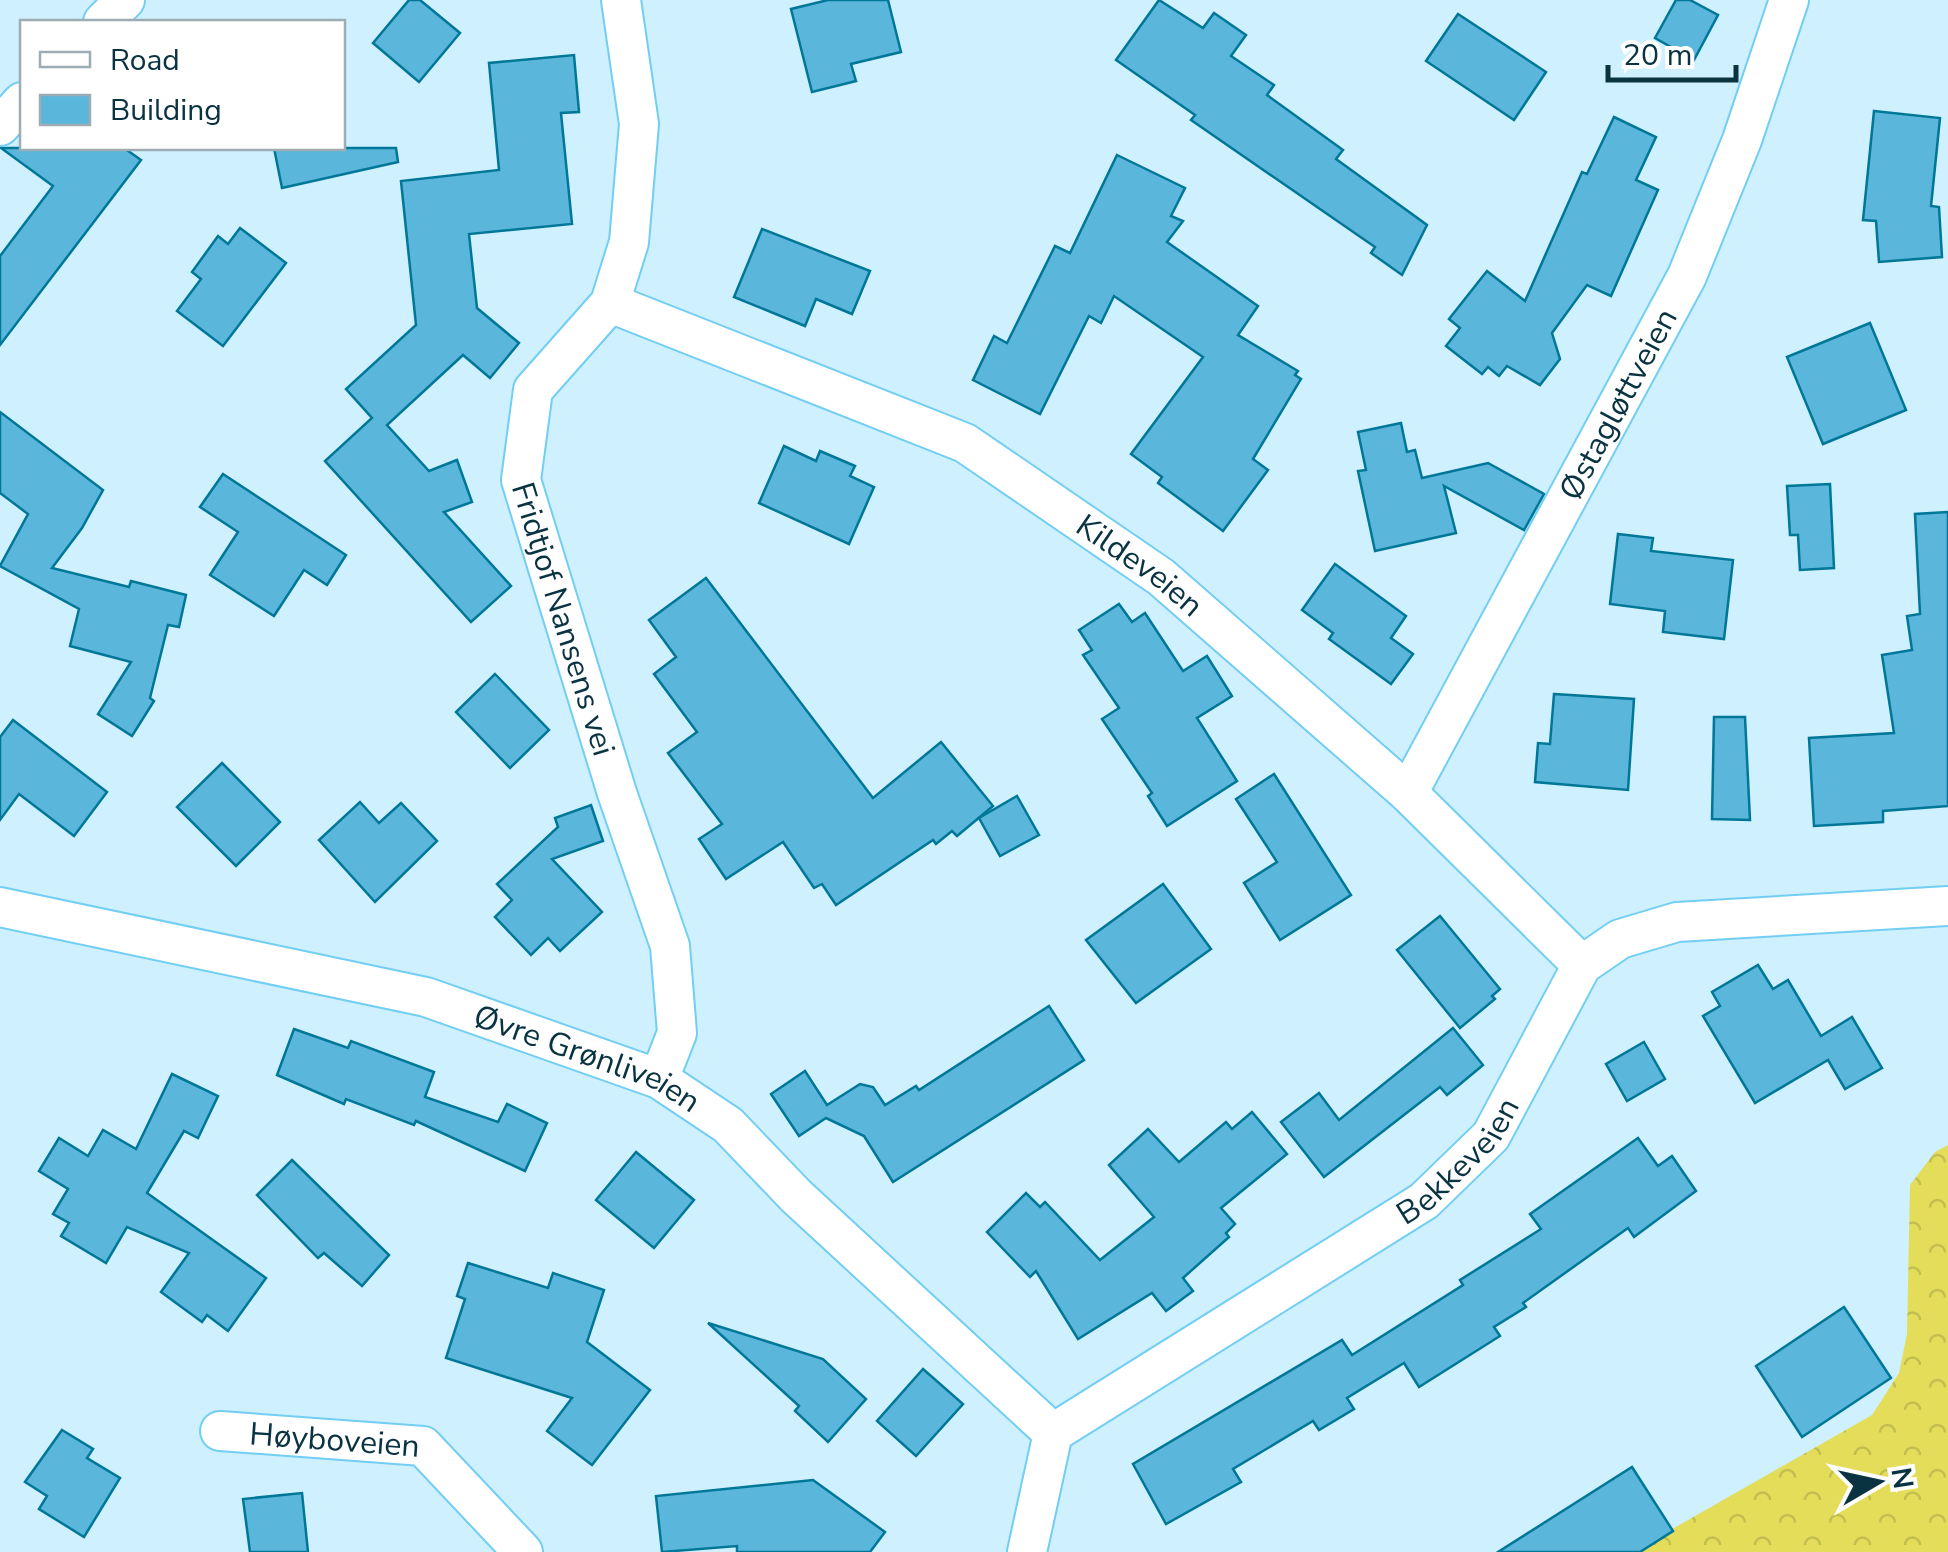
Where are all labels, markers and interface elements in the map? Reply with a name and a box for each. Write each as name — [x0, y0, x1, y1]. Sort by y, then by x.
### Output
legend — [20, 20, 345, 150]
scale bar — [1608, 20, 1736, 82]
text: 20 m — [1623, 35, 1692, 76]
text: Road — [110, 40, 180, 81]
text: Building — [110, 90, 222, 131]
street label: Østagløttveien — [1549, 301, 1687, 507]
street label: Fridtjof Nansens vei — [501, 477, 626, 761]
street label: Kildeveien — [1068, 504, 1213, 626]
street label: Øvre Grønliveien — [468, 994, 709, 1122]
street label: Bekkeveien — [1388, 1090, 1529, 1235]
street label: Høyboveien — [248, 1412, 421, 1467]
north arrow — [1828, 1432, 1928, 1532]
text: N — [1881, 1465, 1922, 1492]

